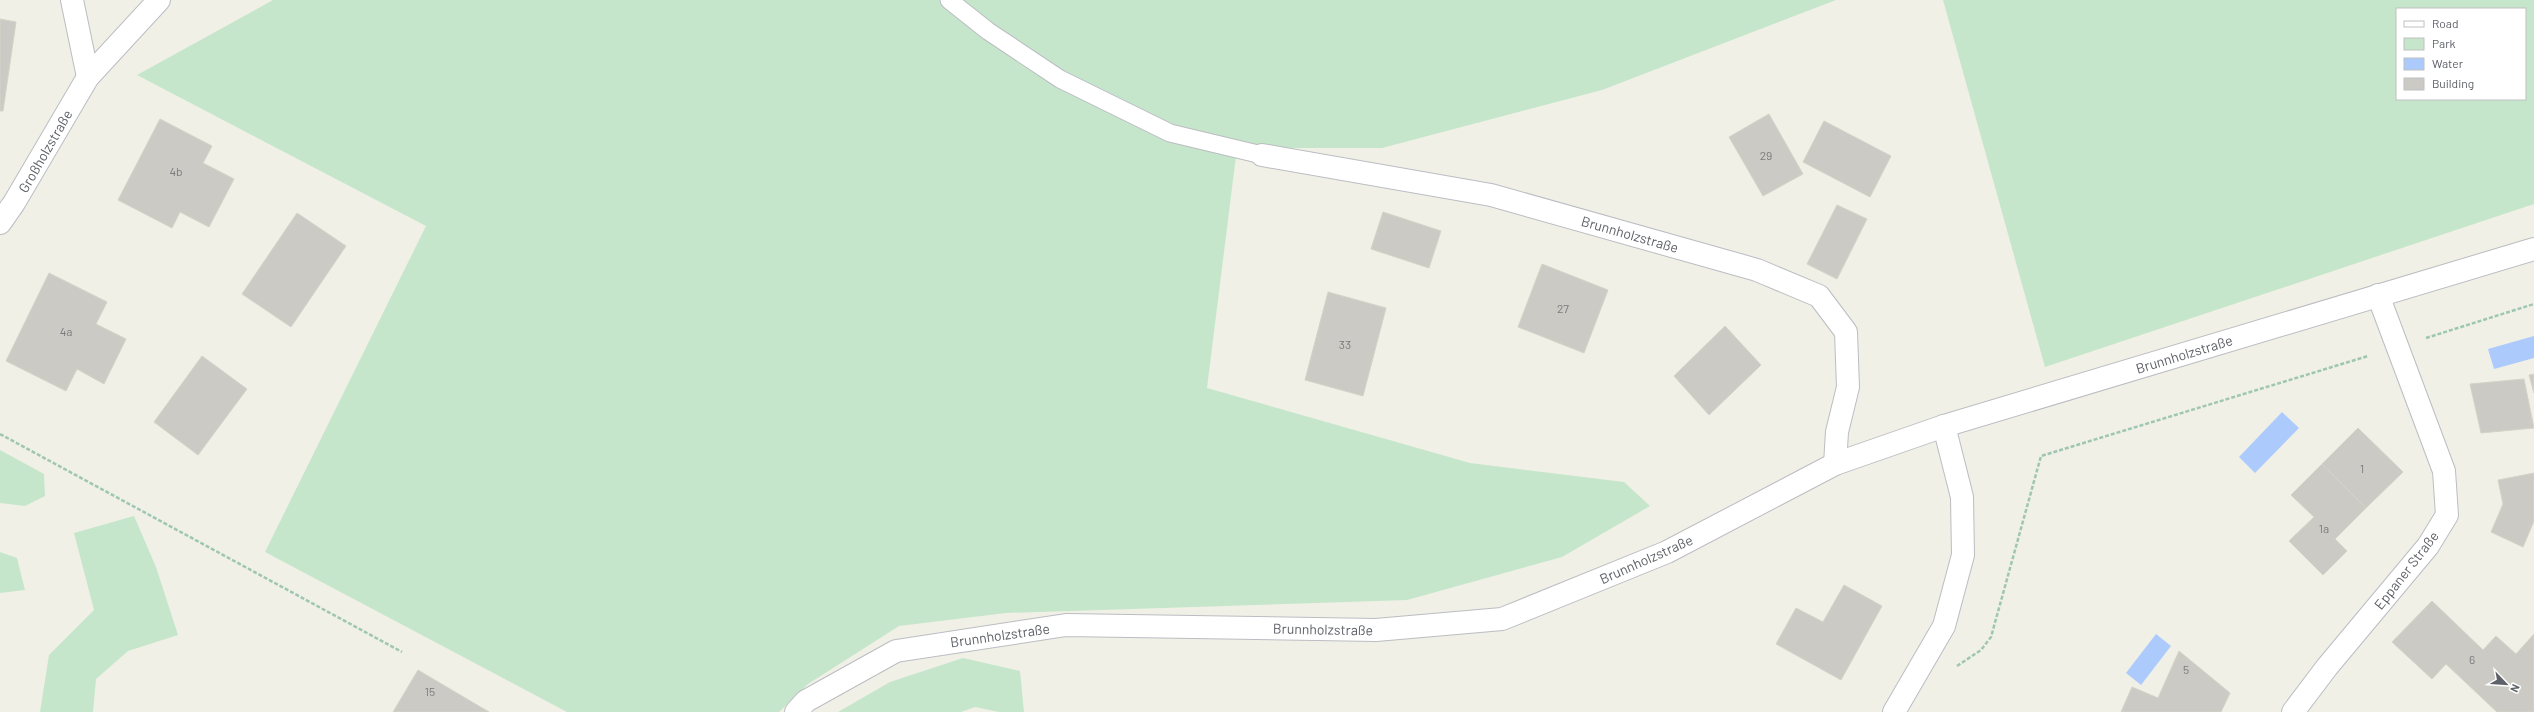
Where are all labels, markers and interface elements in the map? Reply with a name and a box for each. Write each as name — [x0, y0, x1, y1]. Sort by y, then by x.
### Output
legend — [2396, 8, 2526, 100]
text: Road — [2432, 16, 2459, 30]
text: Park — [2432, 36, 2456, 50]
text: Water — [2432, 56, 2464, 70]
text: Building — [2432, 76, 2474, 90]
street label: Großholzstraße — [14, 107, 76, 195]
house number: 29 — [1760, 148, 1772, 162]
house number: 4b — [169, 164, 183, 178]
street label: Brunnholzstraße — [1579, 212, 1681, 256]
house number: 27 — [1557, 301, 1569, 315]
house number: 4a — [60, 324, 72, 338]
street label: Brunnholzstraße — [2134, 331, 2234, 377]
house number: 33 — [1339, 337, 1351, 351]
house number: 1 — [2360, 461, 2364, 475]
house number: 1a — [2319, 521, 2329, 535]
street label: Eppaner Straße — [2370, 527, 2442, 613]
street label: Brunnholzstraße — [1597, 531, 1695, 587]
street label: Brunnholzstraße — [949, 620, 1051, 650]
street label: Brunnholzstraße — [1273, 620, 1373, 638]
house number: 6 — [2469, 652, 2475, 666]
house number: 5 — [2183, 662, 2189, 676]
north arrow — [2486, 664, 2526, 704]
text: N — [2508, 682, 2523, 695]
house number: 15 — [425, 684, 435, 698]

